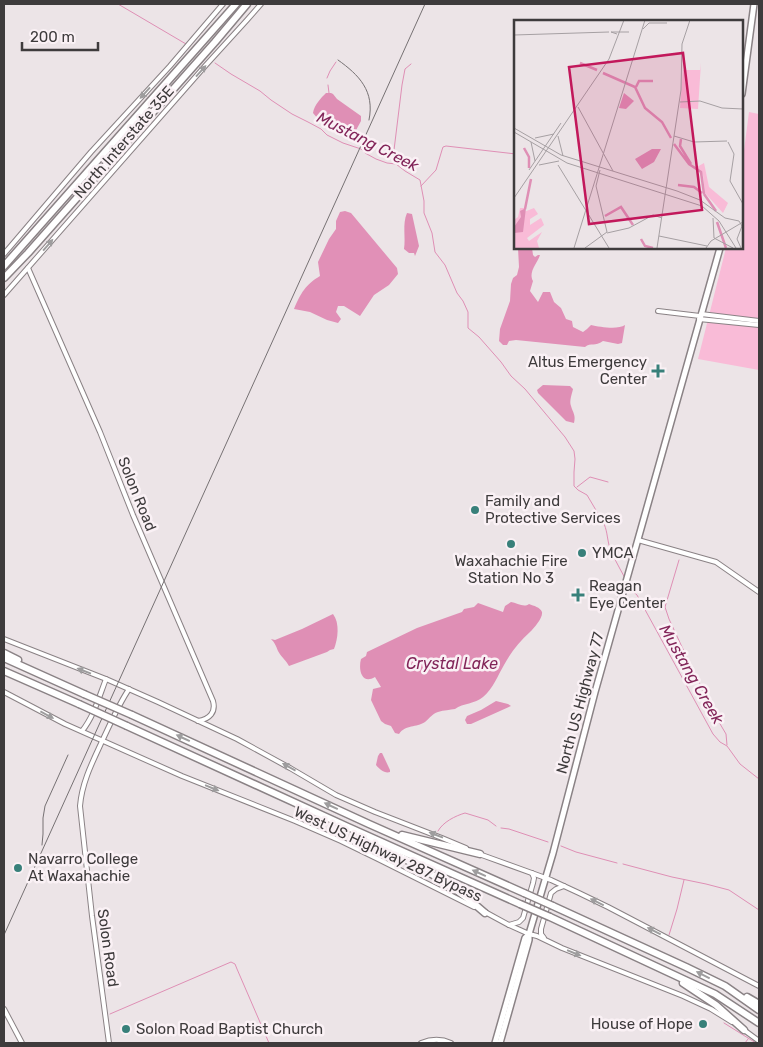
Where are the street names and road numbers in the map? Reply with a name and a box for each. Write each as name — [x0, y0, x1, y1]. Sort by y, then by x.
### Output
street label: North Interstate 35E — [70, 82, 178, 202]
street label: Solon Road — [114, 454, 160, 534]
street label: North US Highway 77 — [552, 630, 608, 776]
street label: West US Highway 287 Bypass — [291, 802, 485, 906]
street label: Solon Road — [94, 908, 122, 988]

